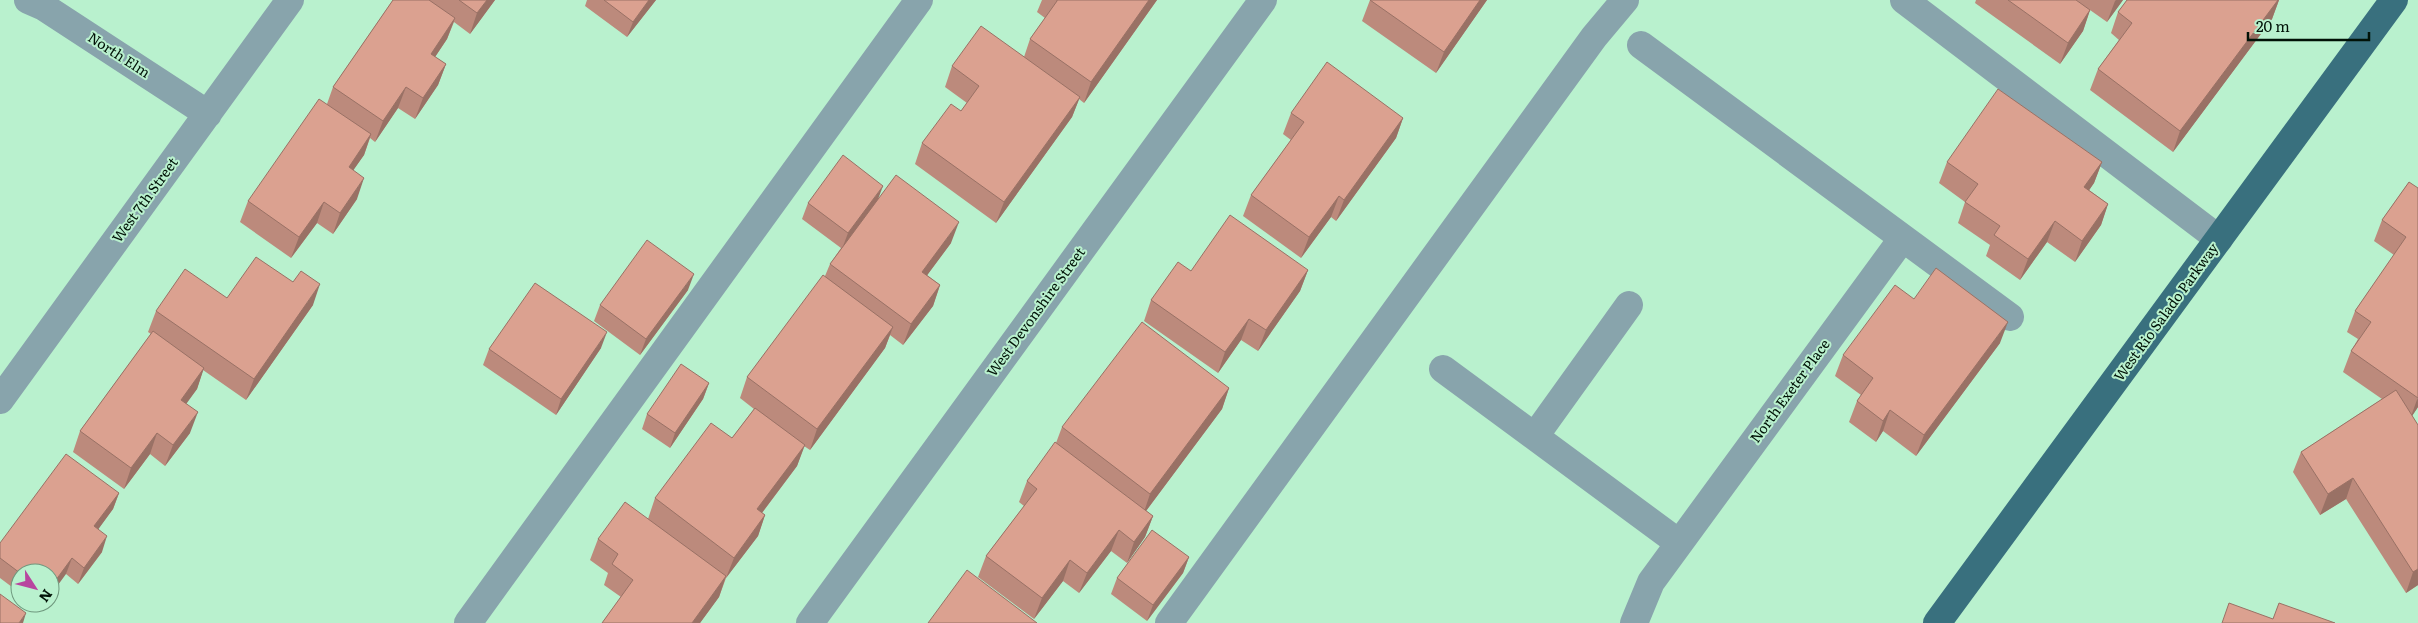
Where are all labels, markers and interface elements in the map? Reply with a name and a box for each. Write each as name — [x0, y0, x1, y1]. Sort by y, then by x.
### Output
scale bar — [2248, 10, 2369, 42]
text: 20 m — [2256, 14, 2290, 37]
street label: North Elm — [85, 27, 155, 82]
street label: West 7th Street — [107, 153, 182, 246]
street label: West Rio Salado Parkway — [2108, 238, 2223, 384]
street label: West Devonshire Street — [981, 242, 1089, 380]
street label: North Exeter Place — [1745, 334, 1834, 446]
north arrow — [10, 563, 60, 613]
text: N — [35, 586, 58, 607]

